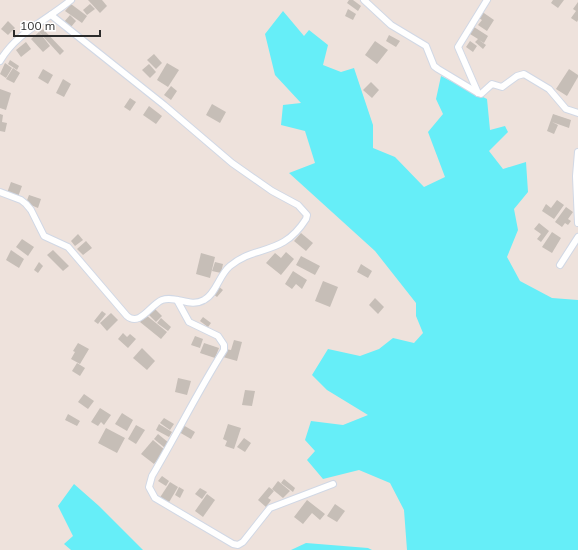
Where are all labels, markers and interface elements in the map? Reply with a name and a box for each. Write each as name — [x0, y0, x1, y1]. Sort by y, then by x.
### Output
scale bar — [14, 12, 100, 38]
text: 100 m — [20, 18, 55, 33]

